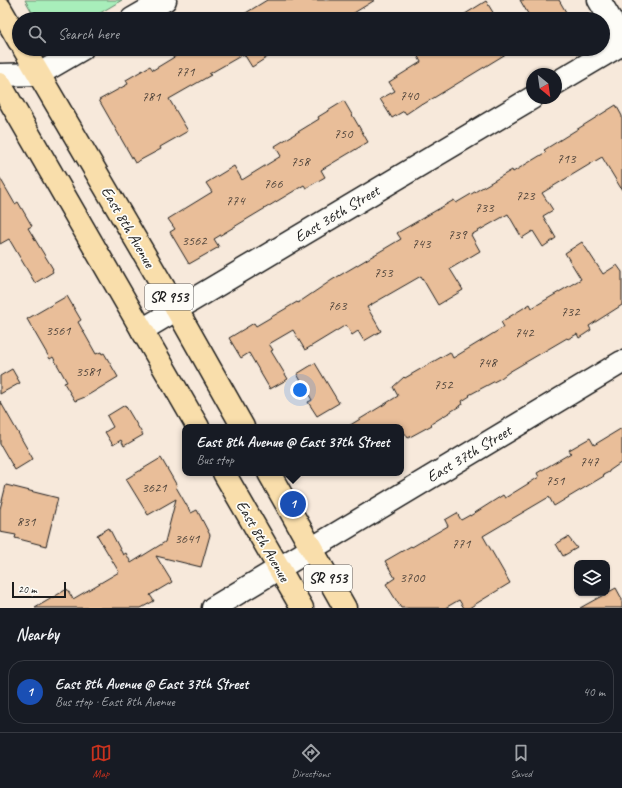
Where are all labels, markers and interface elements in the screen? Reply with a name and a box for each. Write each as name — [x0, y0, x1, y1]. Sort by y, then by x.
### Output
search box — [12, 12, 610, 56]
icon: search — [26, 23, 48, 45]
text: Search here — [58, 25, 119, 44]
house number: 771 — [176, 63, 195, 80]
north arrow — [526, 68, 562, 104]
house number: 740 — [400, 87, 420, 104]
house number: 781 — [142, 88, 161, 105]
house number: 750 — [334, 125, 354, 142]
house number: 713 — [557, 150, 577, 167]
house number: 758 — [291, 153, 311, 170]
house number: 766 — [264, 175, 283, 192]
street label: East 36th Street — [291, 180, 385, 247]
street label: East 8th Avenue — [97, 183, 160, 273]
house number: 723 — [516, 187, 536, 204]
house number: 774 — [226, 192, 246, 209]
house number: 733 — [475, 199, 495, 216]
house number: 739 — [448, 226, 468, 243]
house number: 3562 — [181, 232, 208, 249]
house number: 743 — [412, 235, 432, 252]
house number: 753 — [374, 264, 394, 281]
road number: SR 953 — [145, 284, 193, 310]
house number: 763 — [328, 297, 348, 314]
house number: 732 — [561, 303, 581, 320]
house number: 3561 — [45, 322, 71, 339]
house number: 742 — [515, 324, 535, 341]
house number: 748 — [478, 354, 498, 371]
house number: 3581 — [75, 363, 101, 380]
house number: 752 — [434, 376, 454, 393]
your location — [290, 380, 310, 400]
street label: East 37th Street — [423, 420, 517, 487]
popup — [182, 424, 404, 476]
text: East 8th Avenue @ East 37th Street — [196, 433, 390, 452]
text: Bus stop — [196, 452, 234, 468]
house number: 747 — [580, 453, 599, 470]
house number: 751 — [546, 472, 565, 489]
house number: 3621 — [141, 479, 167, 496]
pin: 1 — [280, 489, 306, 519]
street label: East 8th Avenue — [232, 497, 295, 587]
house number: 831 — [17, 513, 36, 530]
house number: 3641 — [174, 530, 200, 547]
house number: 771 — [452, 535, 471, 552]
map controls — [574, 560, 610, 596]
button: layers — [574, 560, 610, 596]
road number: SR 953 — [304, 565, 352, 591]
house number: 3700 — [399, 569, 426, 586]
scale bar — [12, 580, 66, 599]
text: 20 m — [18, 582, 37, 596]
text: Nearby — [16, 624, 59, 645]
text: East 8th Avenue @ East 37th Street — [55, 675, 248, 694]
text: 1 — [27, 684, 33, 700]
text: 40 m — [583, 684, 605, 700]
text: Bus stop · East 8th Avenue — [55, 694, 175, 710]
tab: Map — [90, 742, 112, 780]
tab: Directions — [292, 742, 330, 780]
tab: Saved — [510, 742, 532, 780]

